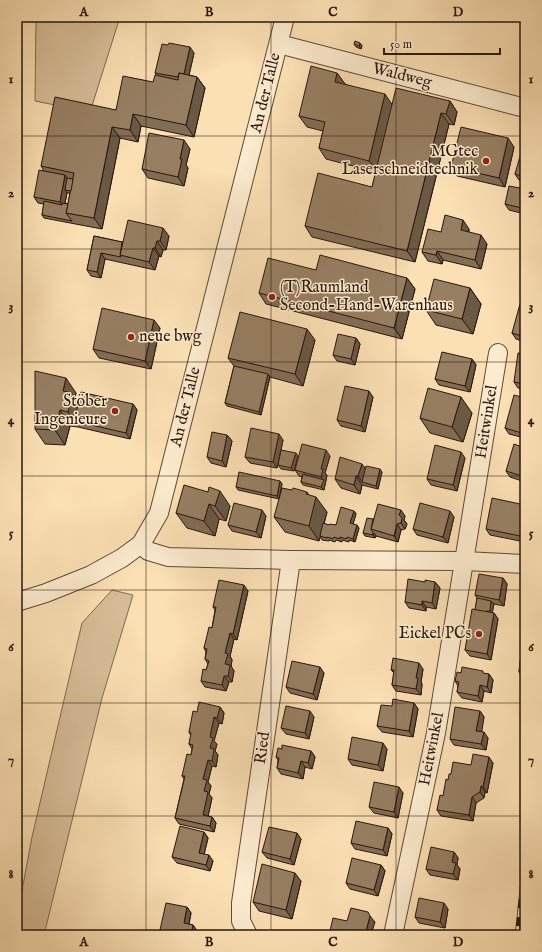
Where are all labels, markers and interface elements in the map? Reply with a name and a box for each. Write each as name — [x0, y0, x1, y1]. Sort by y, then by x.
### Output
text: A — [79, 4, 90, 21]
text: B — [205, 4, 214, 21]
text: C — [328, 4, 338, 21]
text: D — [453, 4, 464, 21]
scale bar — [384, 30, 500, 56]
text: 50 m — [390, 37, 412, 52]
street label: An der Talle — [246, 51, 286, 136]
street label: Waldweg — [370, 59, 434, 93]
text: 1 — [9, 71, 14, 88]
text: 1 — [529, 71, 534, 88]
place label: MGtec Laserschneidtechnik — [342, 142, 478, 180]
marker: MGtec Laserschneidtechnik — [481, 156, 491, 166]
text: 2 — [8, 185, 14, 202]
text: 2 — [528, 185, 534, 202]
place label: (T)Raumland Second-Hand-Warenhaus — [280, 278, 453, 316]
marker: (T)Raumland Second-Hand-Warenhaus — [267, 292, 277, 302]
text: 3 — [9, 298, 14, 315]
text: 3 — [529, 298, 534, 315]
place label: neue bwg — [139, 327, 202, 347]
marker: neue bwg — [126, 332, 136, 342]
street label: An der Talle — [166, 365, 206, 450]
street label: Heitwinkel — [471, 383, 503, 460]
place label: Stöber Ingenieure — [34, 392, 107, 430]
marker: Stöber Ingenieure — [110, 406, 120, 416]
text: 4 — [8, 412, 15, 429]
text: 4 — [528, 412, 535, 429]
text: 5 — [9, 525, 14, 542]
text: 5 — [529, 525, 534, 542]
place label: Eickel PCs — [399, 624, 471, 644]
marker: Eickel PCs — [474, 629, 484, 639]
text: 6 — [8, 639, 14, 656]
text: 6 — [528, 639, 534, 656]
street label: Heitwinkel — [415, 710, 449, 787]
street label: Ried — [251, 730, 275, 765]
text: 7 — [8, 752, 14, 769]
text: 7 — [528, 752, 534, 769]
text: 8 — [8, 866, 14, 883]
text: 8 — [528, 866, 534, 883]
text: A — [79, 934, 90, 951]
text: B — [205, 934, 214, 951]
text: C — [328, 934, 338, 951]
text: D — [453, 934, 464, 951]

